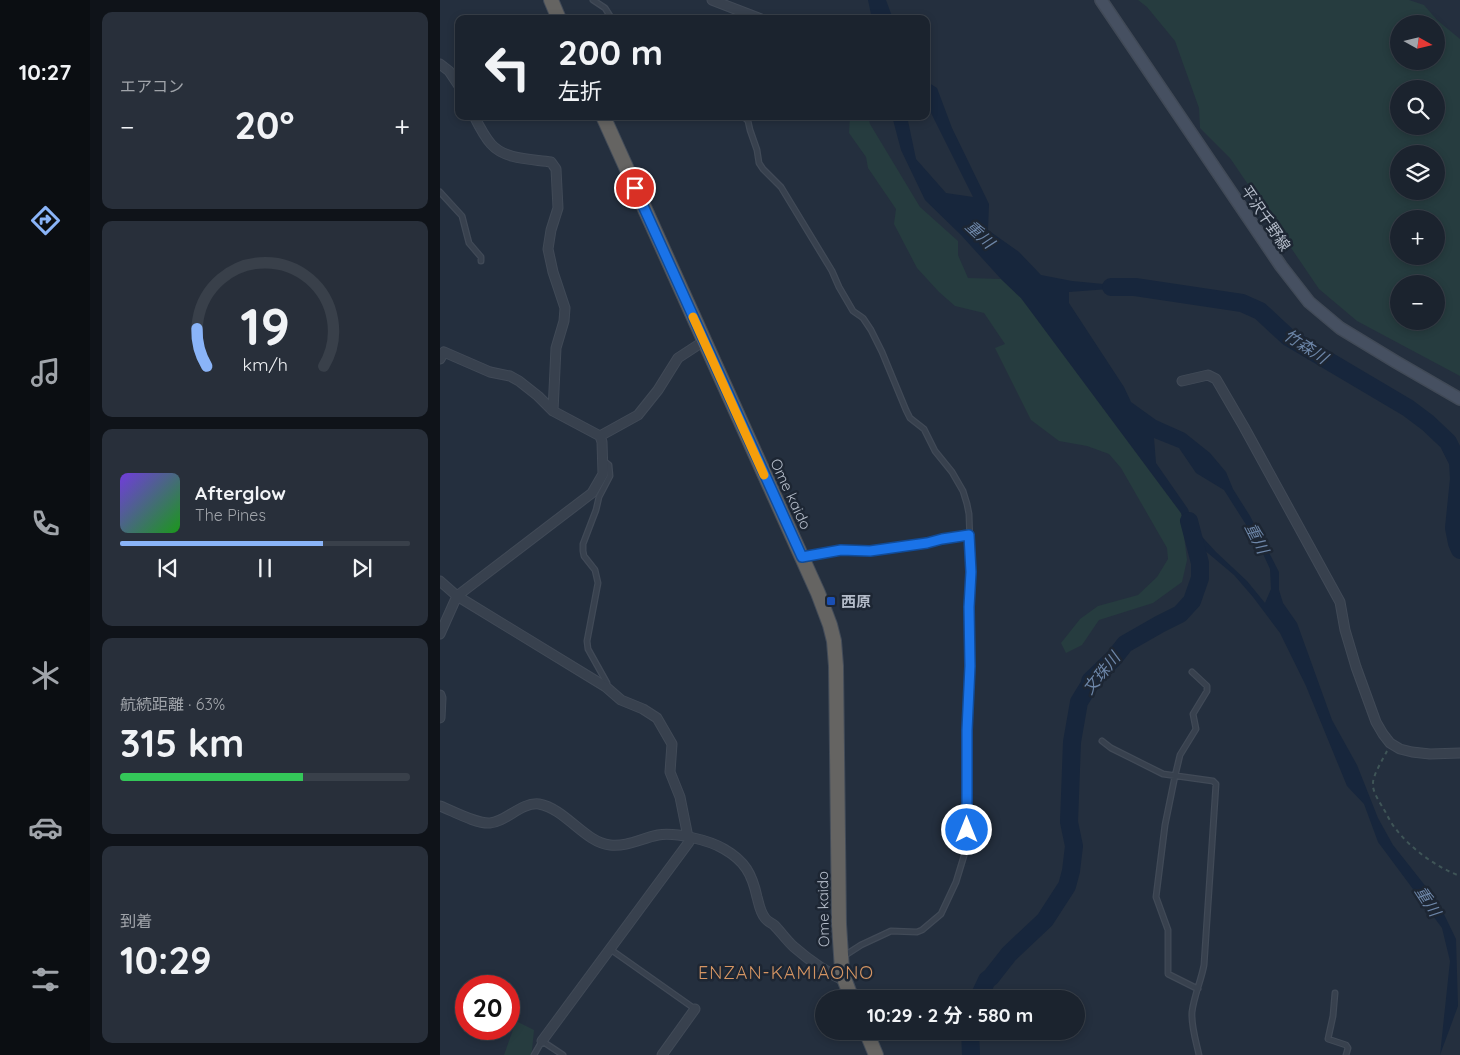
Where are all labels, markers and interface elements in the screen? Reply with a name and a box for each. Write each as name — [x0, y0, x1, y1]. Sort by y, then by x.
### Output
north arrow — [1390, 15, 1445, 70]
map controls — [1390, 15, 1445, 330]
text: 200 m — [558, 30, 663, 74]
icon: left — [475, 35, 540, 100]
text: 10:27 — [19, 58, 71, 86]
text: エアコン — [120, 76, 184, 96]
text: 左折 — [558, 77, 602, 105]
button: search — [1390, 80, 1445, 135]
text: 20° — [234, 101, 294, 149]
text: − — [120, 109, 135, 144]
text: + — [394, 109, 410, 144]
button: layers — [1390, 145, 1445, 200]
pin — [614, 167, 656, 209]
icon: arrive — [621, 174, 649, 202]
street label: 平沢千野線 — [1237, 182, 1295, 254]
icon: directions — [28, 203, 63, 238]
button: + — [1390, 210, 1445, 265]
water label: 重川 — [961, 216, 1000, 254]
button: − — [1390, 275, 1445, 330]
text: 19 — [240, 293, 290, 358]
water label: 竹森川 — [1280, 325, 1333, 369]
text: km/h — [242, 353, 288, 375]
icon: music — [28, 355, 63, 390]
street label: Ome kaido — [766, 455, 816, 533]
text: Afterglow — [195, 481, 286, 505]
text: The Pines — [195, 505, 266, 525]
icon: phone — [28, 506, 63, 541]
water label: 重川 — [1241, 519, 1274, 559]
icon: previous — [154, 554, 182, 582]
icon: pause — [251, 554, 279, 582]
icon: next — [348, 554, 376, 582]
place label: 西原 — [841, 592, 871, 611]
marker: 西原 — [825, 595, 837, 607]
water label: 文珠川 — [1078, 647, 1125, 698]
icon: climate — [28, 658, 63, 693]
text: 航続距離 · 63% — [120, 694, 225, 714]
text: 315 km — [120, 719, 244, 767]
position arrow — [940, 803, 992, 855]
icon: car — [28, 810, 63, 845]
street label: Ome kaido — [813, 871, 833, 947]
water label: 重川 — [1411, 882, 1446, 922]
text: 到着 — [120, 911, 152, 931]
text: 10:29 — [120, 936, 212, 984]
district label: ENZAN-KAMIAONO — [698, 961, 874, 984]
icon: filters — [28, 962, 63, 997]
speed limit sign: 20 — [455, 975, 520, 1040]
text: 10:29 · 2 分 · 580 m — [867, 1003, 1033, 1027]

